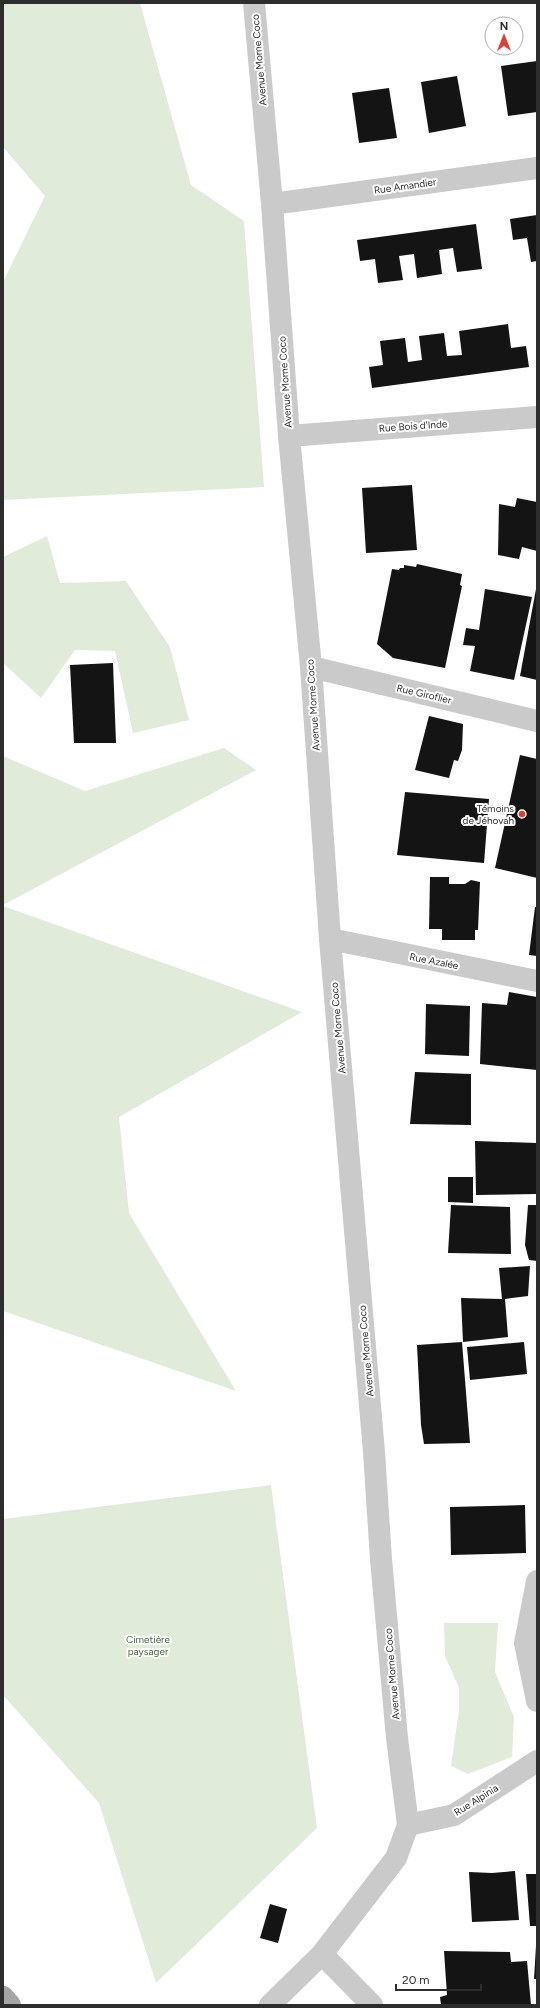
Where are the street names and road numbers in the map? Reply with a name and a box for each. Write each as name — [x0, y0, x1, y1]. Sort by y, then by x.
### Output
street label: Avenue Morne Coco — [249, 14, 269, 106]
street label: Rue Amandier — [373, 175, 438, 197]
street label: Avenue Morne Coco — [275, 336, 295, 428]
street label: Rue Bois d'Inde — [378, 417, 448, 435]
street label: Avenue Morne Coco — [303, 659, 323, 751]
street label: Rue Giroflier — [395, 681, 453, 707]
street label: Rue Azalée — [408, 950, 460, 972]
street label: Avenue Morne Coco — [328, 982, 348, 1074]
street label: Avenue Morne Coco — [356, 1305, 376, 1397]
street label: Avenue Morne Coco — [382, 1628, 402, 1720]
street label: Rue Alpinia — [451, 1781, 501, 1819]

